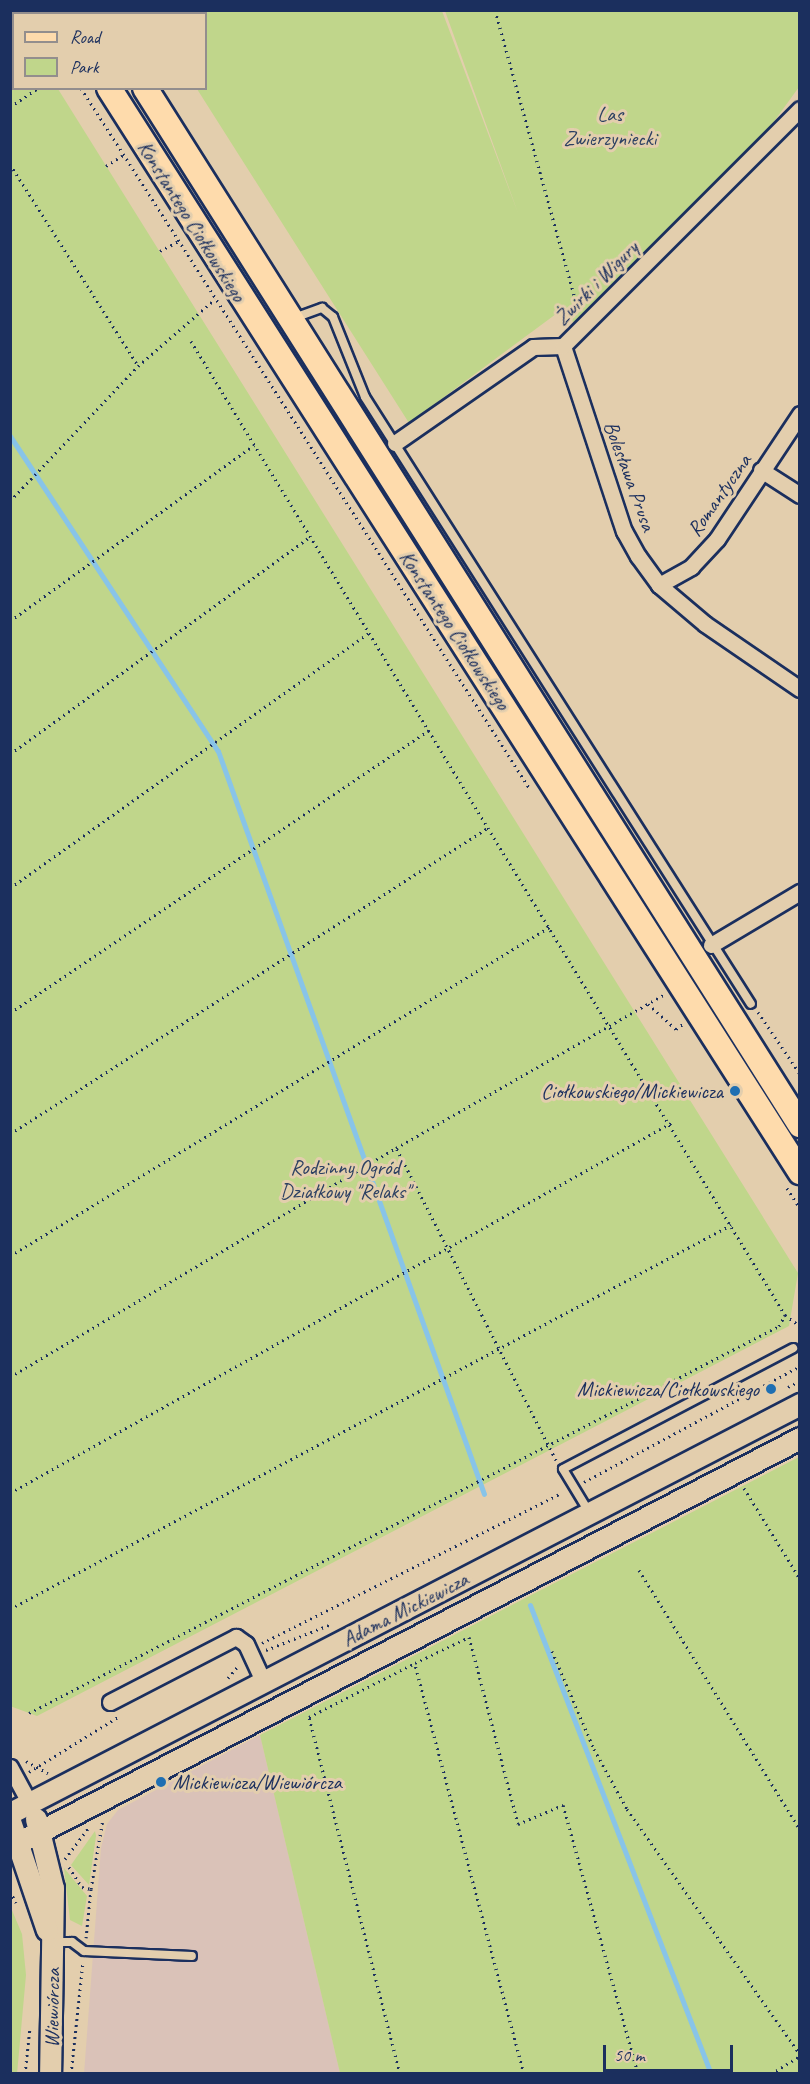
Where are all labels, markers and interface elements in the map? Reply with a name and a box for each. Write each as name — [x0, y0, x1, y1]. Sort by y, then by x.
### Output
legend — [12, 12, 207, 90]
text: Road — [70, 26, 100, 48]
text: Park — [70, 56, 99, 78]
park label: Las Zwierzyniecki — [564, 101, 656, 151]
street label: Konstantego Ciołkowskiego — [132, 136, 252, 306]
street label: Żwirki i Wigury — [549, 236, 643, 330]
street label: Bolesława Prusa — [599, 418, 661, 534]
street label: Romantyczna — [681, 449, 757, 541]
street label: Konstantego Ciołkowskiego — [394, 546, 516, 714]
place label: Ciołkowskiego/Mickiewicza — [541, 1078, 723, 1104]
marker: Ciołkowskiego/Mickiewicza — [728, 1084, 742, 1098]
park label: Rodzinny Ogród Działkowy "Relaks" — [280, 1154, 410, 1204]
place label: Mickiewicza/Ciołkowskiego — [577, 1376, 759, 1402]
marker: Mickiewicza/Ciołkowskiego — [764, 1382, 778, 1396]
street label: Adama Mickiewicza — [338, 1567, 472, 1651]
place label: Mickiewicza/Wiewiórcza — [173, 1769, 342, 1795]
marker: Mickiewicza/Wiewiórcza — [154, 1775, 168, 1789]
street label: Wiewiórcza — [39, 1968, 65, 2048]
scale bar — [606, 2033, 736, 2071]
text: 50 m — [614, 2044, 645, 2066]

